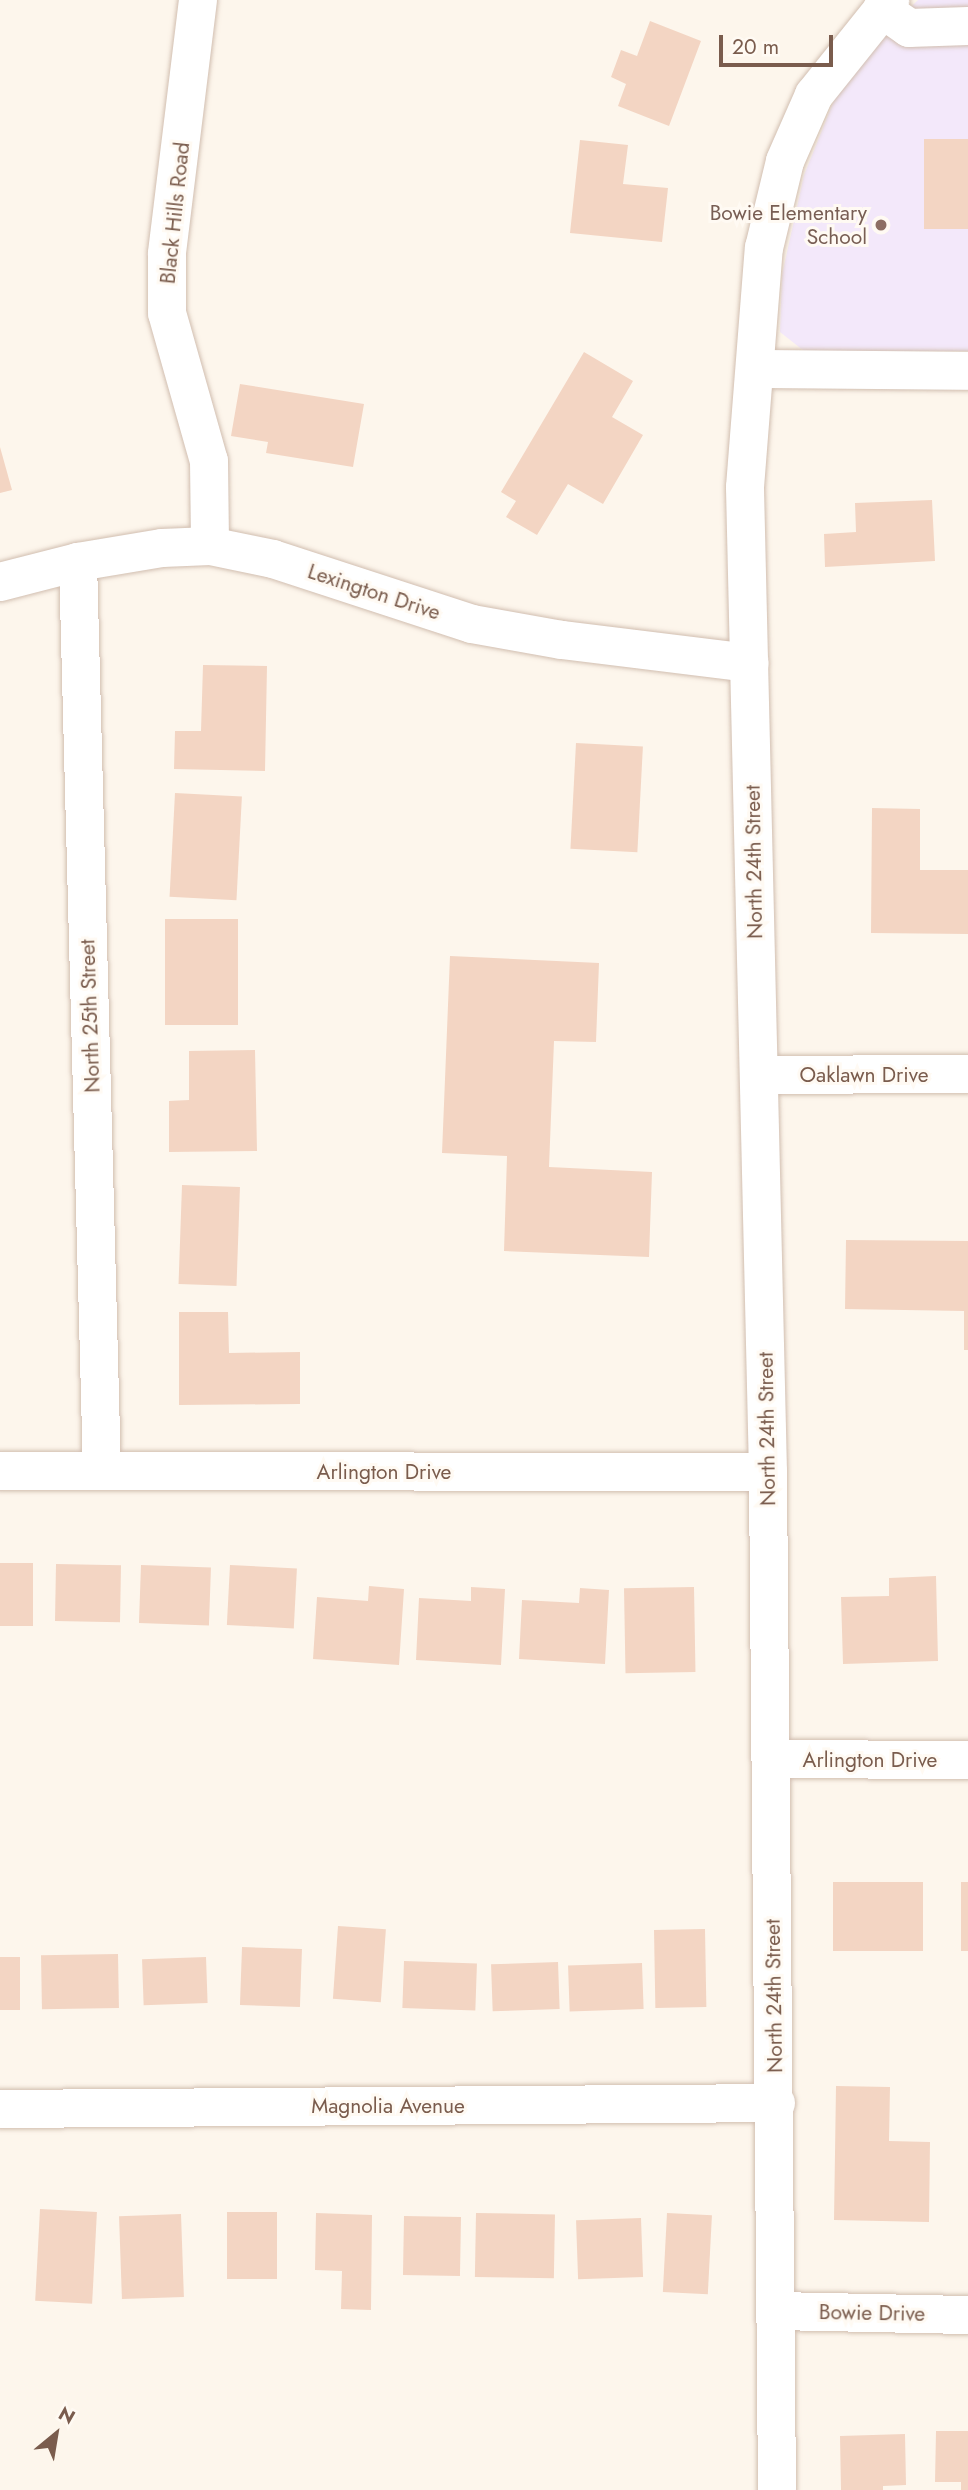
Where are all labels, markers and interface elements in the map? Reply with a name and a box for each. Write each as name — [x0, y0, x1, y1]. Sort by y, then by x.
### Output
scale bar — [723, 21, 837, 65]
text: 20 m — [732, 32, 779, 62]
street label: Black Hills Road — [155, 141, 195, 285]
place label: Bowie Elementary School — [710, 200, 867, 250]
marker: Bowie Elementary School — [873, 217, 889, 233]
street label: Lexington Drive — [305, 559, 443, 625]
street label: North 24th Street — [740, 785, 768, 939]
street label: North 25th Street — [75, 939, 105, 1093]
street label: Oaklawn Drive — [799, 1062, 929, 1088]
street label: North 24th Street — [753, 1352, 781, 1506]
street label: Arlington Drive — [317, 1459, 451, 1485]
street label: Arlington Drive — [803, 1747, 937, 1773]
street label: North 24th Street — [760, 1919, 788, 2073]
street label: Magnolia Avenue — [311, 2093, 465, 2119]
street label: Bowie Drive — [819, 2299, 925, 2327]
north arrow — [21, 2399, 91, 2469]
text: N — [53, 2400, 80, 2431]

